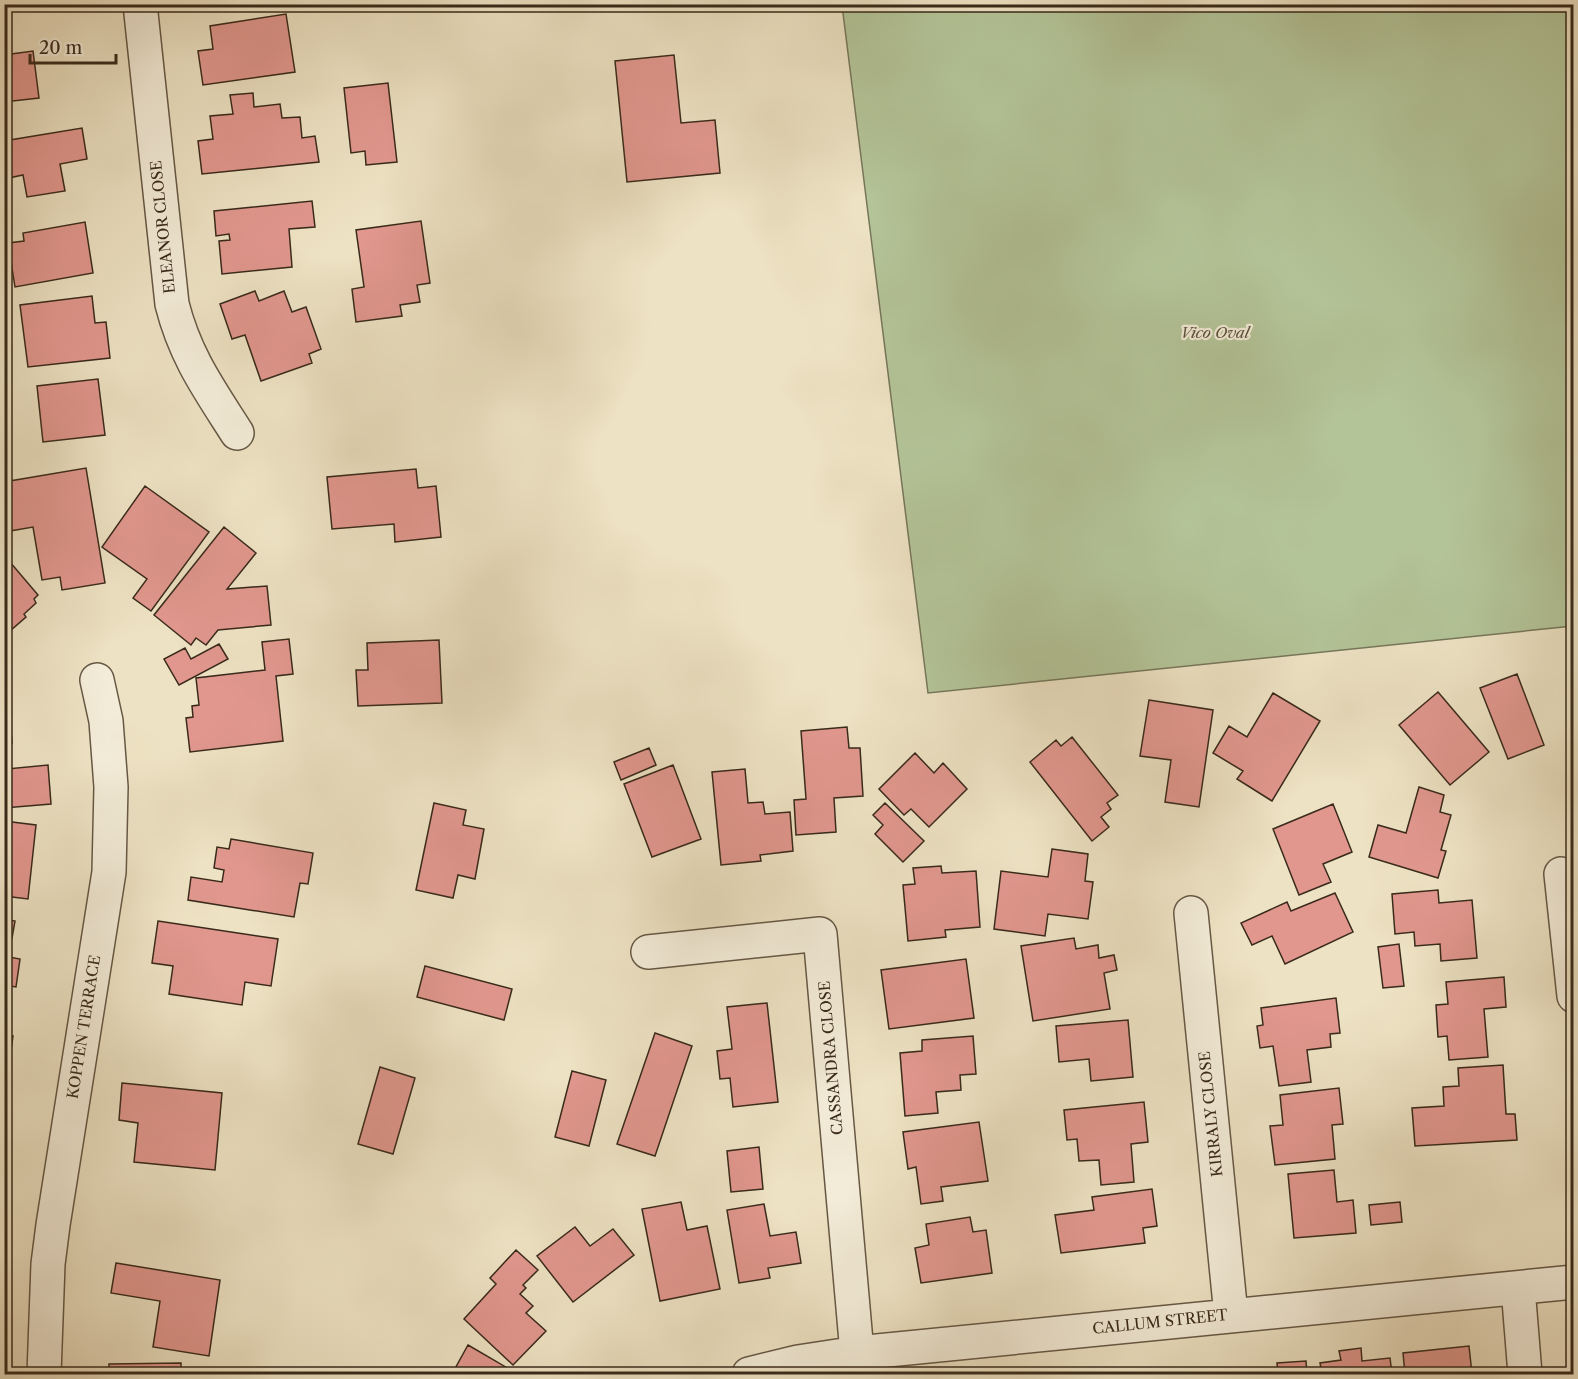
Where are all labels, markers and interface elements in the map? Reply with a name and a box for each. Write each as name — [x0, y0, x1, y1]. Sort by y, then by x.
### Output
scale bar — [30, 27, 116, 65]
text: 20 m — [39, 37, 83, 59]
street label: ELEANOR CLOSE — [146, 160, 179, 295]
park label: Vico Oval — [1180, 323, 1252, 342]
street label: KOPPEN TERRACE — [63, 954, 104, 1100]
street label: CASSANDRA CLOSE — [814, 980, 847, 1136]
street label: KIRRALY CLOSE — [1194, 1050, 1227, 1178]
street label: CALLUM STREET — [1091, 1305, 1229, 1338]

